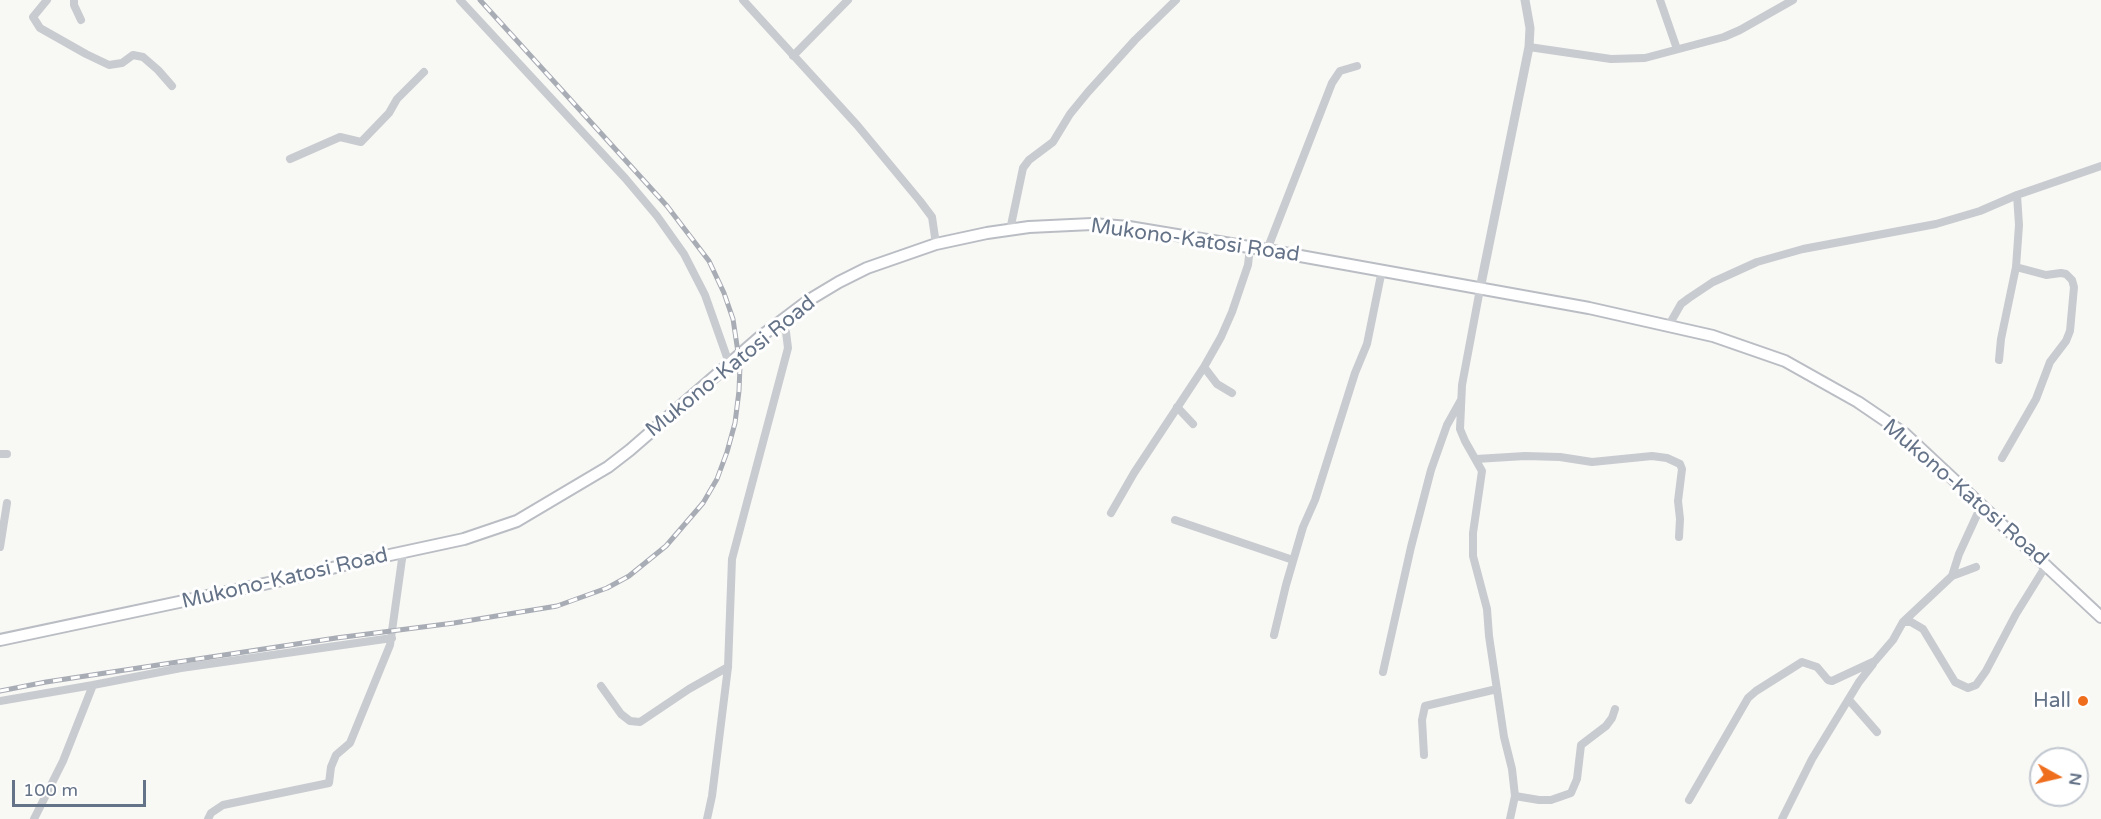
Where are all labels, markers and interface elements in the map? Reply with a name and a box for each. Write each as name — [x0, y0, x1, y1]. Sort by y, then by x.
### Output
street label: Mukono-Katosi Road — [1089, 214, 1301, 268]
street label: Mukono-Katosi Road — [641, 291, 821, 443]
street label: Mukono-Katosi Road — [1877, 414, 2053, 572]
street label: Mukono-Katosi Road — [179, 543, 391, 615]
place label: Hall — [2033, 688, 2071, 714]
marker: Hall — [2076, 694, 2090, 708]
north arrow — [2029, 747, 2089, 807]
scale bar — [15, 768, 148, 806]
text: N — [2064, 771, 2086, 787]
text: 100 m — [23, 779, 78, 801]

